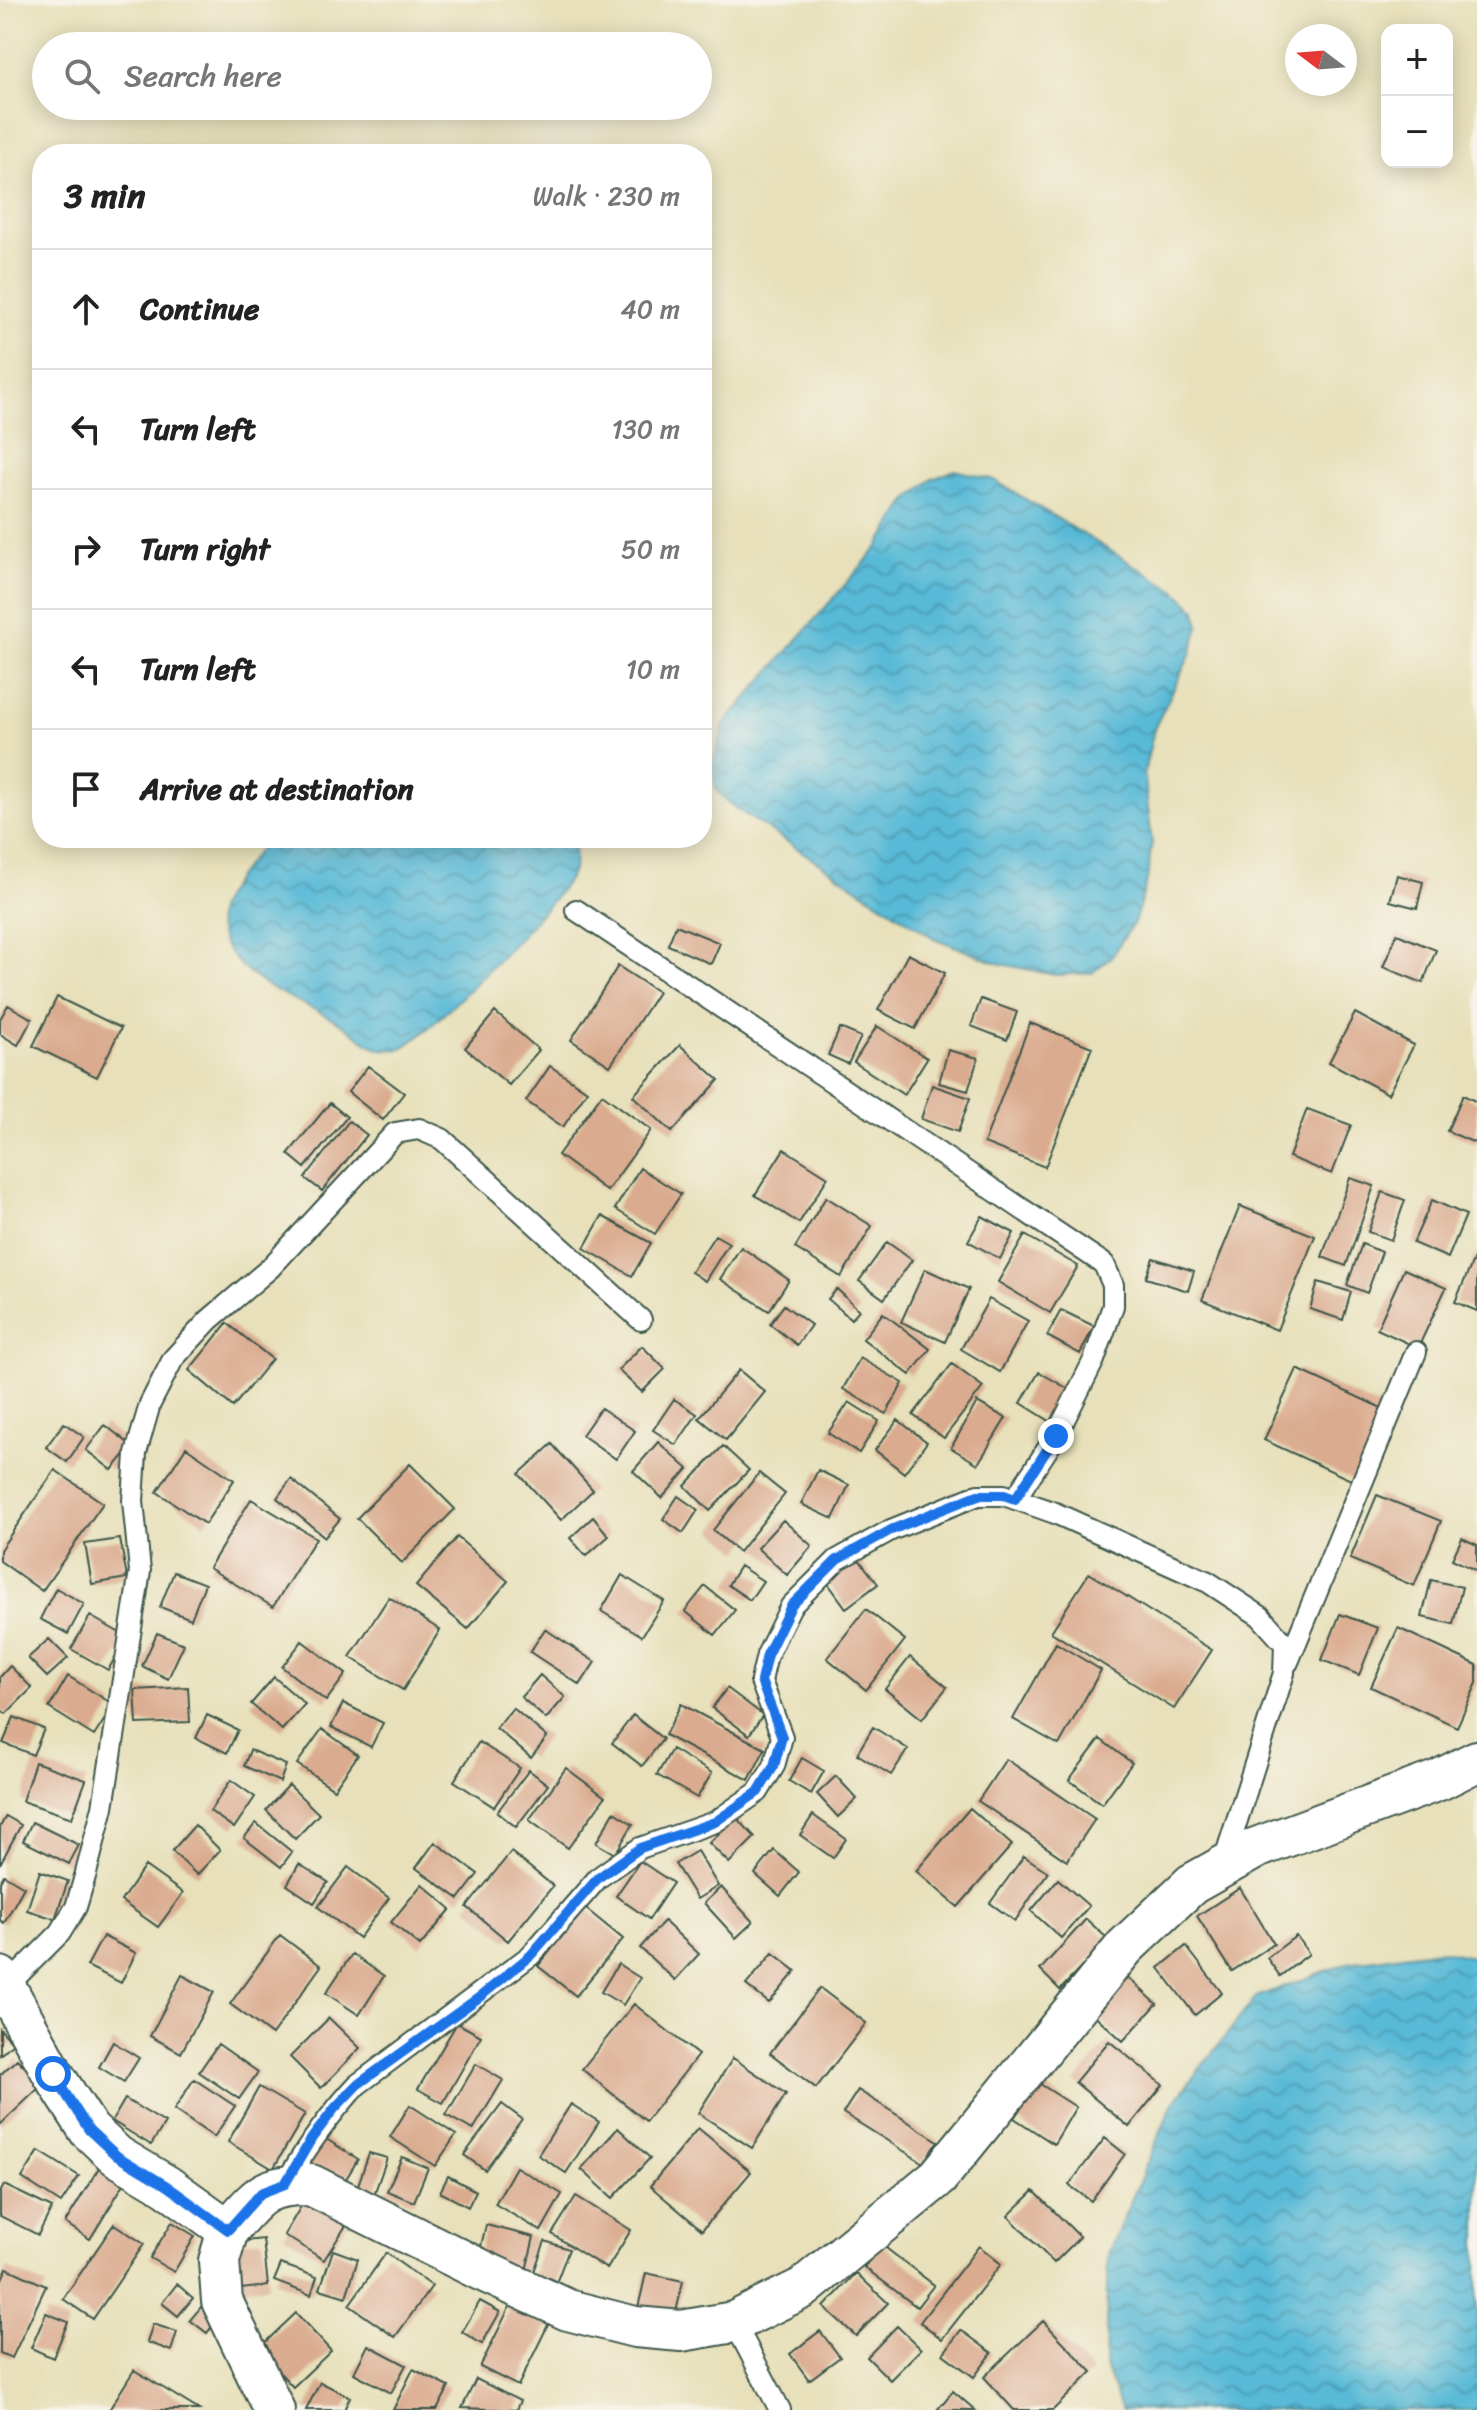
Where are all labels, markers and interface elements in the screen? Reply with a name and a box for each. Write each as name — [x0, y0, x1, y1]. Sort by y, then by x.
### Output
north arrow — [1285, 24, 1357, 96]
map controls — [1381, 24, 1453, 168]
button: + — [1381, 24, 1453, 96]
search box — [32, 32, 712, 120]
text: Search here — [124, 49, 282, 103]
icon: search — [60, 54, 104, 98]
button: − — [1381, 96, 1453, 168]
text: 3 min — [64, 166, 145, 226]
text: Walk · 230 m — [533, 173, 680, 219]
text: Continue — [140, 282, 259, 336]
text: 40 m — [621, 286, 680, 332]
icon: ahead — [64, 287, 108, 331]
text: Turn left — [140, 402, 256, 456]
text: 130 m — [611, 406, 680, 452]
icon: left — [64, 407, 108, 451]
text: Turn right — [140, 522, 270, 576]
text: 50 m — [621, 526, 680, 572]
icon: right — [64, 527, 108, 571]
text: Turn left — [140, 642, 256, 696]
text: 10 m — [626, 646, 680, 692]
icon: left — [64, 647, 108, 691]
text: Arrive at destination — [140, 762, 414, 816]
icon: arrive — [64, 767, 108, 811]
route end — [1038, 1418, 1074, 1454]
route start — [35, 2056, 71, 2092]

